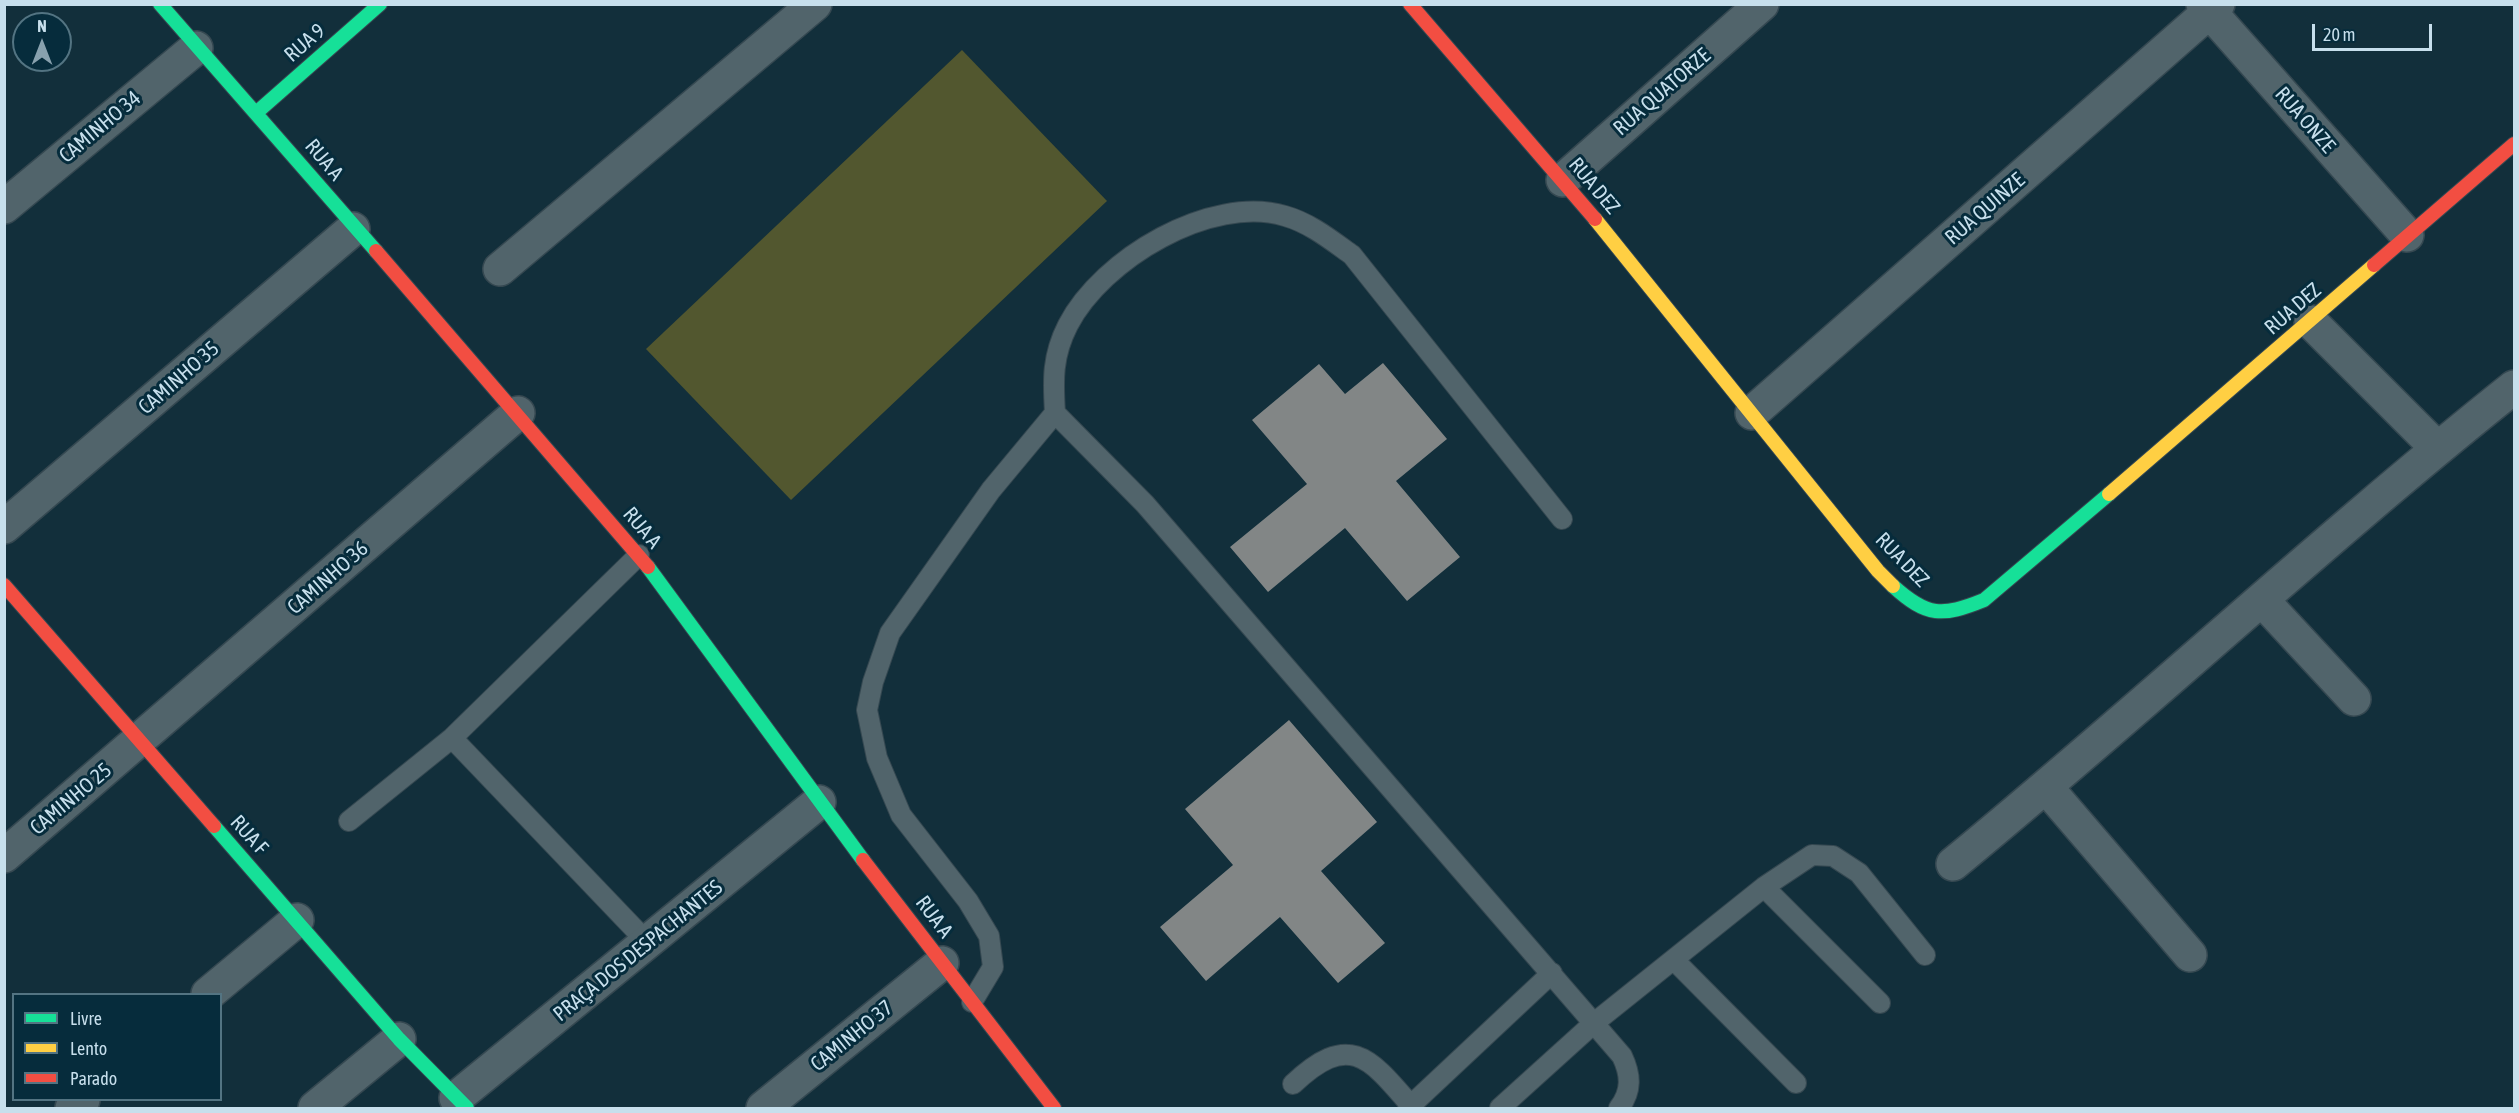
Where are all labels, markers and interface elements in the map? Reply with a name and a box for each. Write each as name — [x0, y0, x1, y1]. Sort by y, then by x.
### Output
north arrow — [12, 12, 72, 72]
scale bar — [2315, 12, 2435, 50]
text: N — [37, 17, 47, 35]
street label: RUA 9 — [279, 18, 331, 68]
text: 20 m — [2323, 24, 2355, 45]
street label: RUA QUATORZE — [1608, 43, 1716, 141]
street label: RUA ONZE — [2270, 82, 2340, 158]
street label: CAMINHO 34 — [54, 86, 146, 168]
street label: RUA A — [299, 134, 349, 186]
street label: RUA DEZ — [1563, 153, 1625, 219]
street label: RUA QUINZE — [1940, 168, 2030, 250]
street label: RUA DEZ — [2260, 278, 2326, 340]
street label: CAMINHO 35 — [134, 336, 224, 420]
street label: RUA A — [617, 502, 667, 554]
street label: RUA DEZ — [1870, 527, 1934, 593]
street label: CAMINHO 36 — [283, 536, 373, 620]
street label: CAMINHO 25 — [25, 758, 117, 840]
street label: RUA F — [225, 810, 273, 860]
street label: PRAÇA DOS DESPACHANTES — [548, 875, 728, 1027]
street label: RUA A — [910, 891, 958, 943]
legend — [12, 993, 222, 1101]
street label: CAMINHO 37 — [806, 995, 898, 1077]
text: Livre — [70, 1008, 102, 1029]
text: Lento — [70, 1038, 107, 1059]
text: Parado — [70, 1068, 117, 1089]

